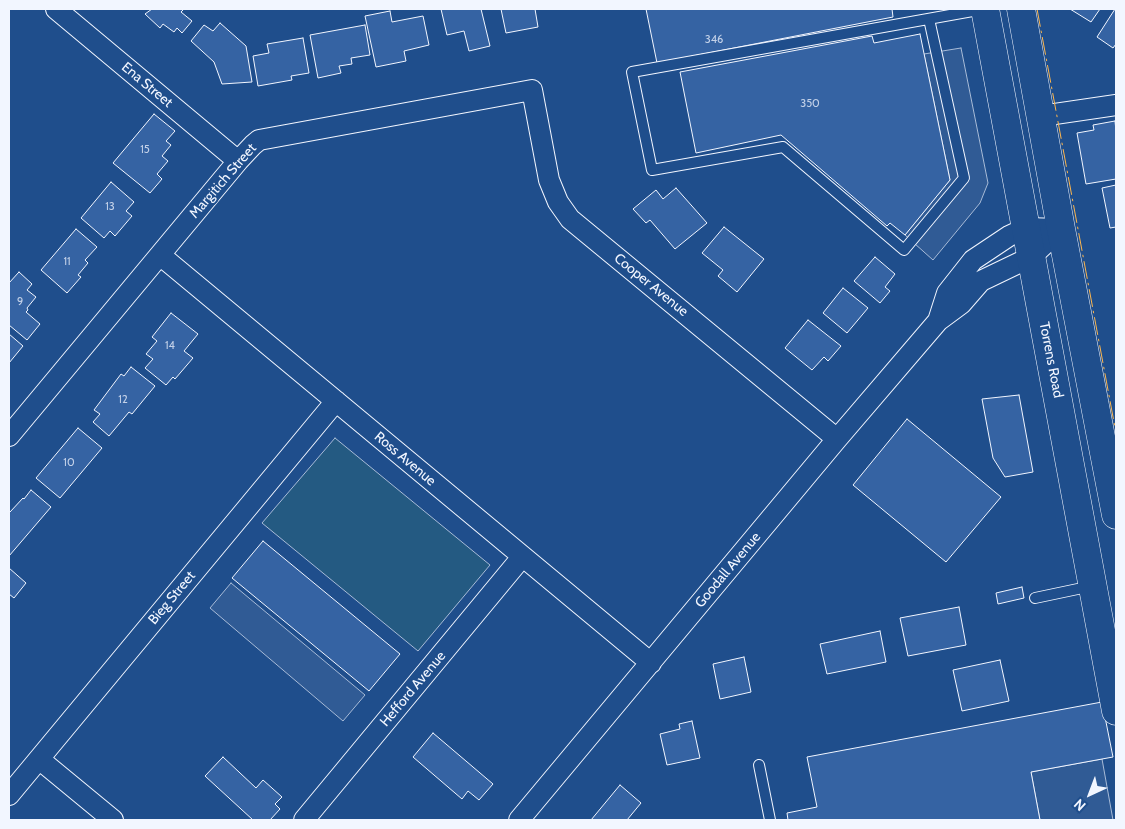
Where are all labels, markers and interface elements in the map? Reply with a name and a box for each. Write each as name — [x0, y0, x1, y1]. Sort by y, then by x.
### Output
house number: 346 — [705, 33, 723, 47]
street label: Ena Street — [118, 59, 176, 111]
house number: 350 — [800, 97, 820, 111]
street label: Margitich Street — [186, 140, 260, 222]
house number: 15 — [140, 143, 150, 157]
house number: 13 — [105, 200, 115, 214]
street label: Cooper Avenue — [610, 250, 692, 320]
house number: 11 — [63, 255, 71, 269]
house number: 9 — [17, 295, 23, 309]
street label: Torrens Road — [1035, 321, 1067, 399]
house number: 14 — [165, 339, 175, 353]
house number: 12 — [118, 393, 128, 407]
street label: Ross Avenue — [371, 428, 439, 490]
house number: 10 — [63, 456, 75, 470]
street label: Goodall Avenue — [692, 529, 764, 611]
street label: Bieg Street — [145, 568, 199, 628]
street label: Hefford Avenue — [377, 648, 449, 730]
north arrow — [1065, 769, 1115, 819]
text: N — [1070, 795, 1090, 815]

